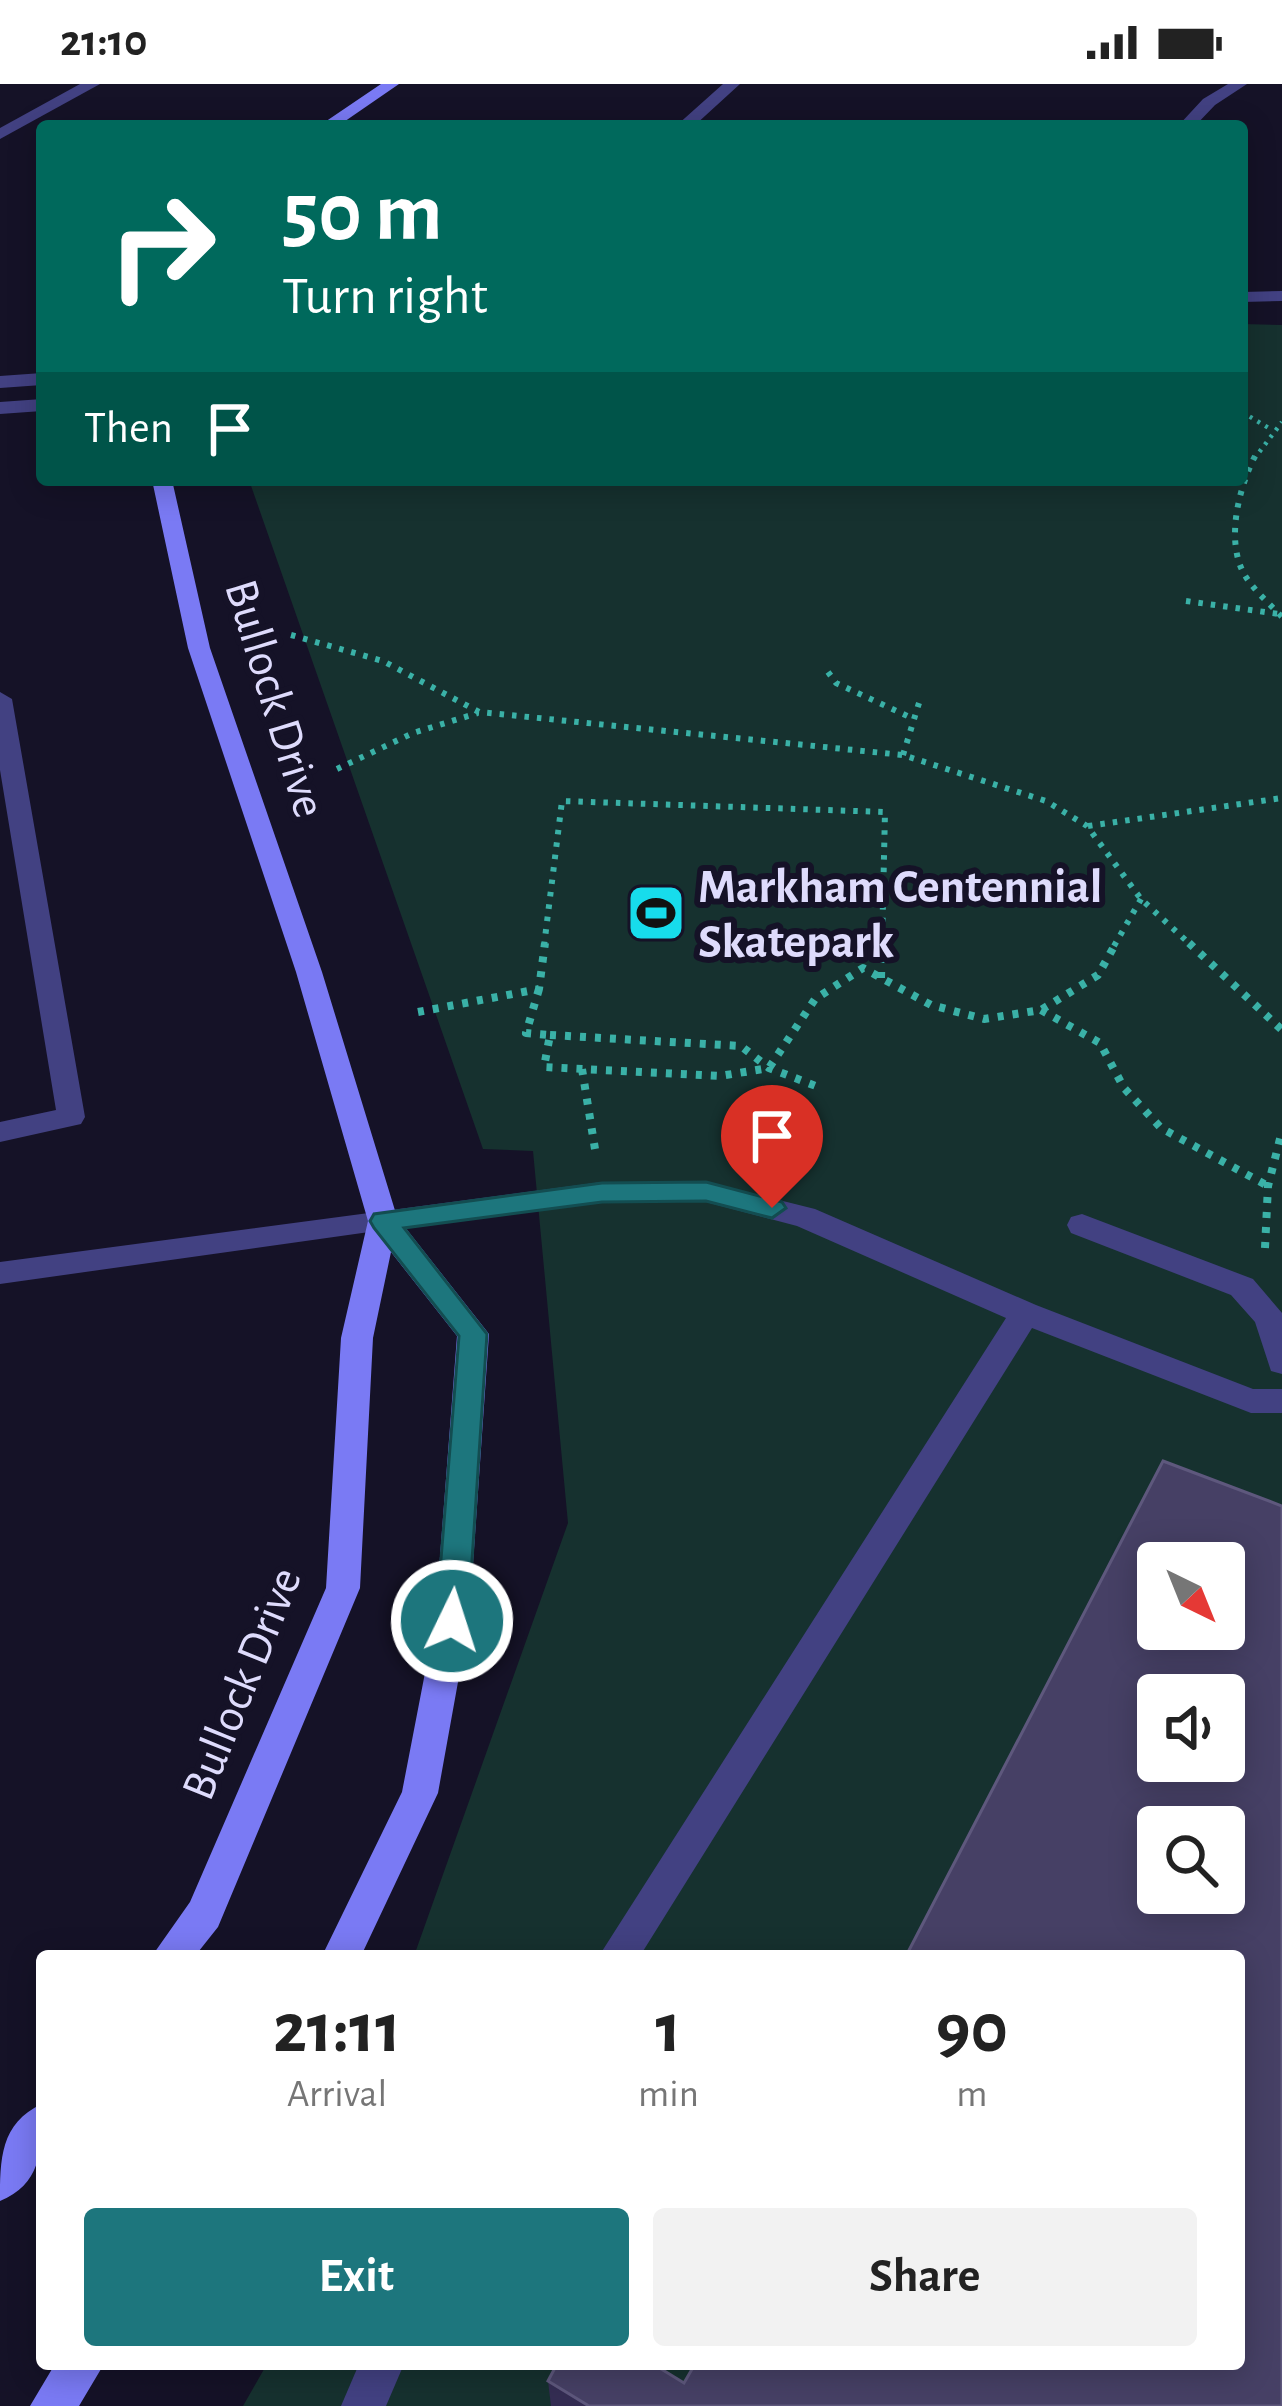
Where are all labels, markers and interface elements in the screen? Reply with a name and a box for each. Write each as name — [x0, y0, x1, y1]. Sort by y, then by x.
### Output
text: 21:10 — [60, 19, 147, 64]
icon: right — [84, 168, 240, 324]
text: 50 m — [282, 172, 443, 256]
text: Turn right — [282, 270, 488, 324]
icon: arrive — [197, 396, 263, 462]
text: Then — [84, 406, 173, 451]
street label: Bullock Drive — [215, 574, 333, 823]
place label: Markham Centennial Skatepark — [698, 864, 1102, 967]
sports icon: Markham Centennial Skatepark — [625, 882, 687, 944]
pin — [721, 1085, 823, 1208]
icon: arrive — [739, 1103, 805, 1169]
north arrow — [1137, 1542, 1245, 1650]
map controls — [1137, 1542, 1245, 1914]
position arrow — [389, 1558, 515, 1684]
street label: Bullock Drive — [175, 1561, 311, 1807]
button: sound — [1137, 1674, 1245, 1782]
button: search — [1137, 1806, 1245, 1914]
text: 21:11 — [273, 1993, 401, 2065]
text: 1 — [655, 1993, 681, 2065]
text: 90 — [936, 1993, 1008, 2065]
text: Arrival — [287, 2075, 387, 2114]
text: min — [638, 2075, 699, 2114]
text: m — [956, 2075, 988, 2114]
button: Exit — [84, 2208, 629, 2346]
button: Share — [653, 2208, 1197, 2346]

